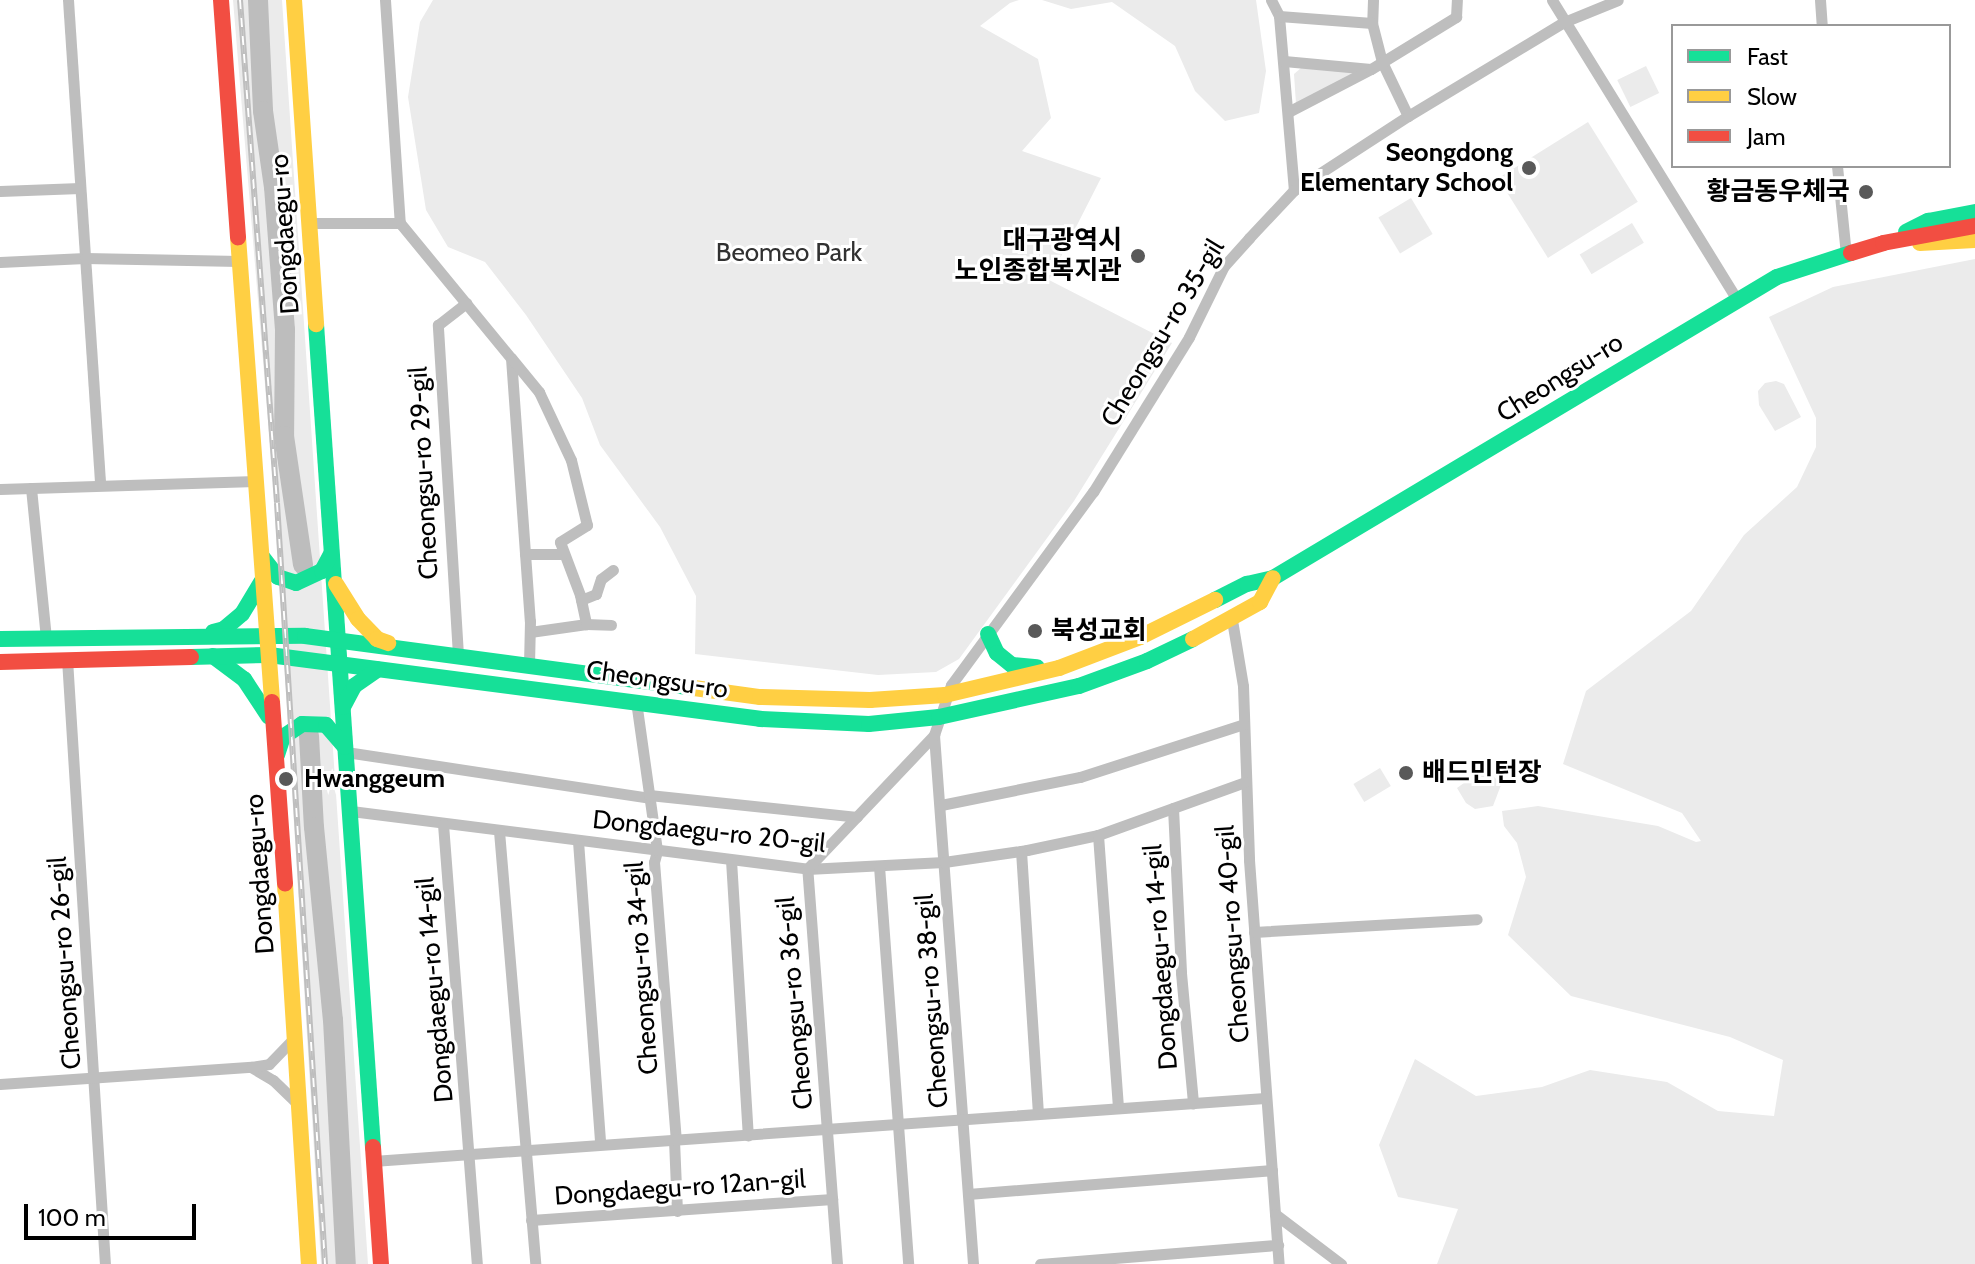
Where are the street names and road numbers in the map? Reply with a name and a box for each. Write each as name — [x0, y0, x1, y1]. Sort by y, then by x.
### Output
street label: Dongdaegu-ro — [264, 153, 306, 315]
street label: Cheongsu-ro 35-gil — [1095, 234, 1231, 432]
street label: Cheongsu-ro — [1491, 327, 1629, 429]
street label: Cheongsu-ro 29-gil — [403, 366, 445, 580]
street label: Cheongsu-ro — [584, 655, 730, 705]
street label: Dongdaegu-ro — [239, 793, 281, 955]
street label: Dongdaegu-ro 20-gil — [591, 804, 827, 860]
street label: Cheongsu-ro 40-gil — [1210, 824, 1256, 1044]
street label: Dongdaegu-ro 14-gil — [1138, 843, 1184, 1071]
street label: Cheongsu-ro 26-gil — [42, 856, 88, 1070]
street label: Cheongsu-ro 34-gil — [619, 860, 665, 1076]
street label: Dongdaegu-ro 14-gil — [410, 876, 460, 1104]
street label: Cheongsu-ro 38-gil — [909, 893, 955, 1109]
street label: Cheongsu-ro 36-gil — [770, 895, 820, 1111]
street label: Dongdaegu-ro 12an-gil — [553, 1164, 807, 1212]

